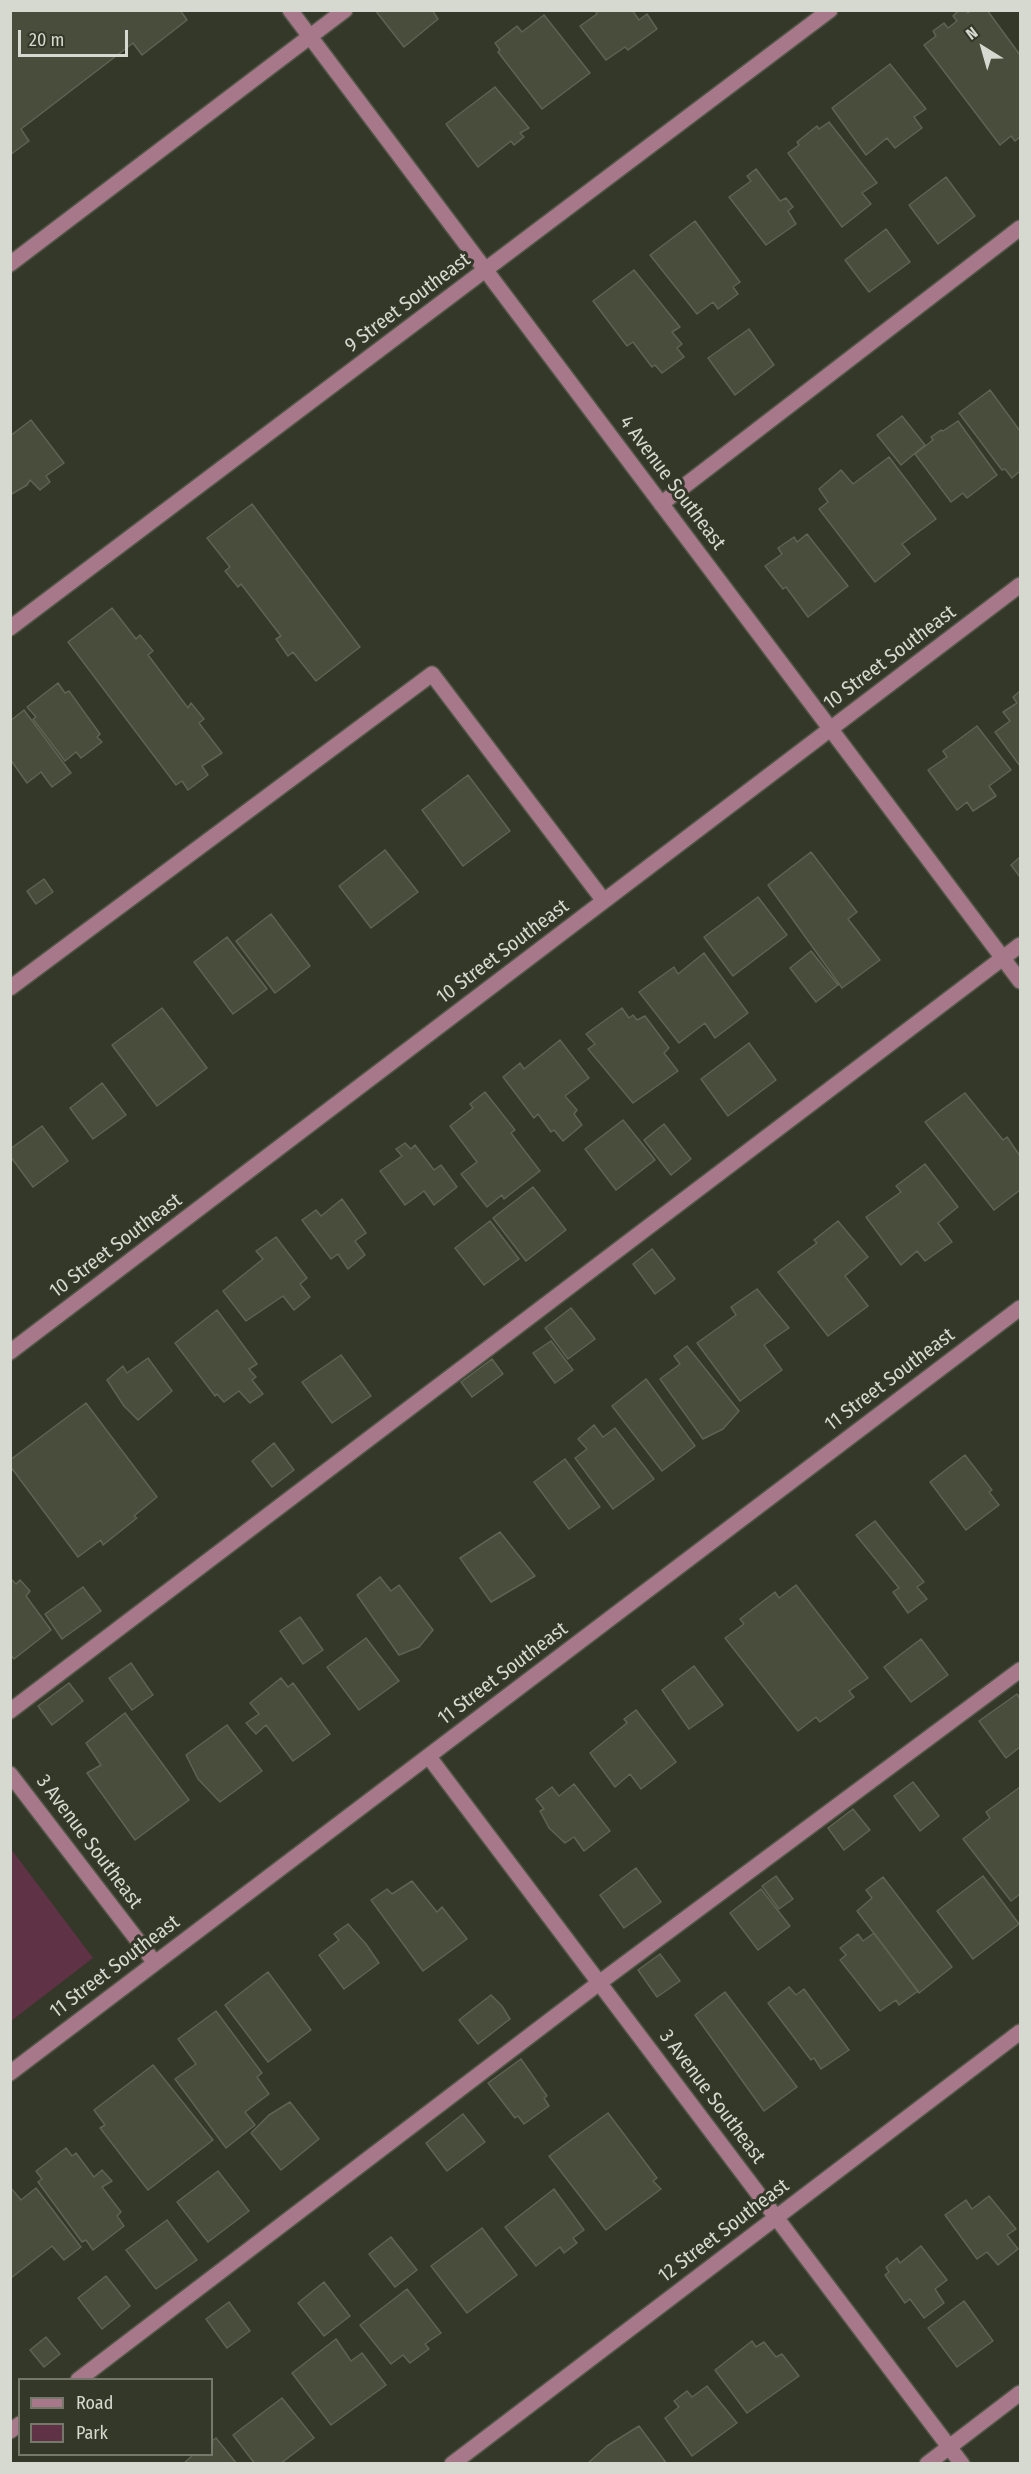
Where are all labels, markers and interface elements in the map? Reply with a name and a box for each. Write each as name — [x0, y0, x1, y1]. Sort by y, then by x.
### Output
scale bar — [21, 18, 130, 56]
north arrow — [953, 18, 1013, 78]
text: N — [962, 23, 981, 44]
text: 20 m — [29, 29, 64, 51]
street label: 9 Street Southeast — [341, 248, 475, 358]
street label: 4 Avenue Southeast — [614, 411, 730, 555]
street label: 10 Street Southeast — [819, 601, 961, 715]
street label: 10 Street Southeast — [432, 895, 574, 1009]
street label: 10 Street Southeast — [45, 1189, 187, 1303]
street label: 11 Street Southeast — [820, 1323, 960, 1437]
street label: 11 Street Southeast — [433, 1617, 573, 1731]
street label: 3 Avenue Southeast — [31, 1771, 147, 1913]
street label: 11 Street Southeast — [45, 1910, 185, 2024]
street label: 3 Avenue Southeast — [654, 2026, 770, 2168]
street label: 12 Street Southeast — [654, 2174, 794, 2288]
legend — [18, 2378, 213, 2456]
text: Road — [76, 2392, 113, 2414]
text: Park — [76, 2422, 108, 2444]

